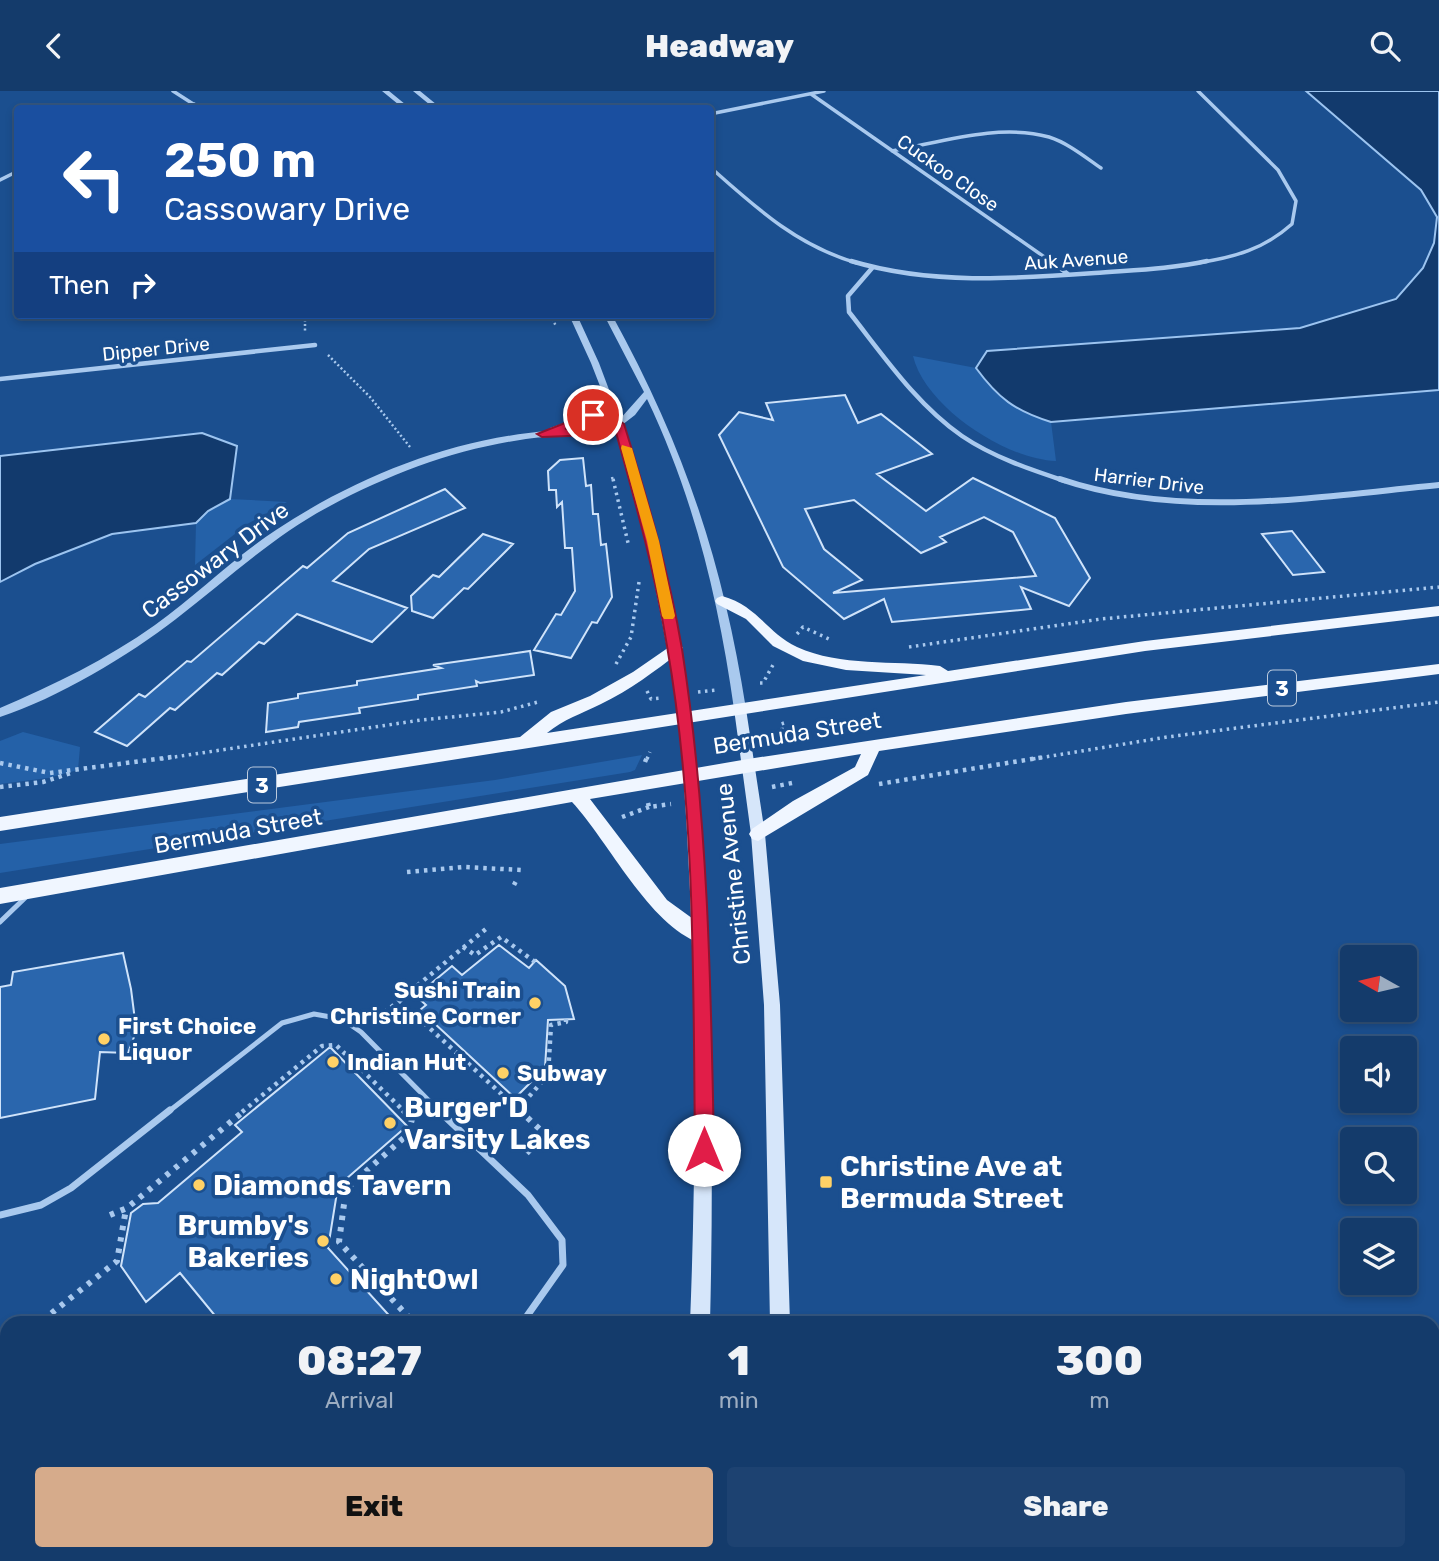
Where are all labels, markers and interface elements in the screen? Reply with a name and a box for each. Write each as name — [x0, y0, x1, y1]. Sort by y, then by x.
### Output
icon: back — [35, 27, 73, 65]
text: Headway — [645, 27, 794, 65]
icon: search — [1366, 27, 1404, 65]
street label: Cuckoo Close — [893, 129, 1003, 217]
text: 250 m — [164, 131, 316, 189]
icon: left — [49, 133, 140, 224]
text: Cassowary Drive — [164, 190, 410, 228]
street label: Auk Avenue — [1023, 245, 1129, 275]
icon: right — [124, 266, 162, 304]
text: Then — [49, 270, 110, 301]
street label: Dipper Drive — [101, 332, 211, 366]
pin — [563, 385, 623, 445]
icon: arrive — [574, 396, 612, 434]
street label: Harrier Drive — [1093, 463, 1205, 499]
street label: Cassowary Drive — [136, 496, 294, 624]
road number: 3 — [1268, 671, 1296, 705]
street label: Bermuda Street — [711, 706, 883, 760]
road number: 3 — [248, 767, 276, 803]
street label: Christine Avenue — [710, 782, 756, 966]
street label: Bermuda Street — [152, 802, 324, 860]
north arrow — [1340, 945, 1418, 1022]
map controls — [1340, 945, 1417, 1295]
place label: Sushi Train Christine Corner — [330, 976, 522, 1030]
marker: Sushi Train Christine Corner — [527, 995, 543, 1011]
place label: First Choice Liquor — [118, 1012, 257, 1066]
marker: First Choice Liquor — [96, 1031, 112, 1047]
button: sound — [1340, 1036, 1417, 1113]
place label: Indian Hut — [347, 1048, 466, 1076]
marker: Indian Hut — [325, 1054, 341, 1070]
place label: Subway — [517, 1059, 607, 1087]
marker: Subway — [495, 1065, 511, 1081]
place label: Burger'D Varsity Lakes — [404, 1091, 591, 1156]
position arrow — [667, 1113, 741, 1187]
marker: Burger'D Varsity Lakes — [382, 1115, 398, 1131]
button: search — [1340, 1127, 1417, 1204]
place label: Christine Ave at Bermuda Street — [840, 1150, 1063, 1215]
place label: Diamonds Tavern — [213, 1169, 452, 1202]
marker: Christine Ave at Bermuda Street — [818, 1174, 834, 1190]
marker: Diamonds Tavern — [191, 1177, 207, 1193]
place label: Brumby's Bakeries — [177, 1209, 309, 1274]
button: layers — [1340, 1218, 1417, 1295]
marker: Brumby's Bakeries — [315, 1233, 331, 1249]
place label: NightOwl — [350, 1263, 478, 1296]
marker: NightOwl — [328, 1271, 344, 1287]
text: 08:27 — [297, 1336, 422, 1386]
text: 1 — [728, 1336, 750, 1386]
text: 300 — [1056, 1336, 1143, 1386]
text: Arrival — [325, 1386, 394, 1414]
text: min — [719, 1386, 759, 1414]
text: m — [1089, 1386, 1110, 1414]
button: Exit — [35, 1467, 713, 1547]
button: Share — [727, 1467, 1405, 1547]

